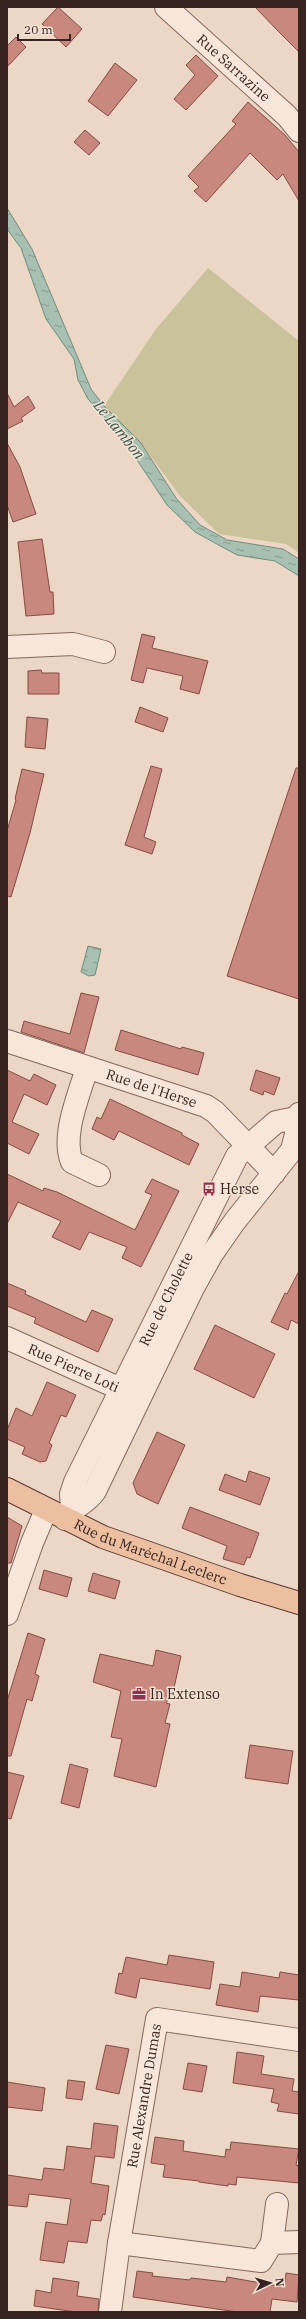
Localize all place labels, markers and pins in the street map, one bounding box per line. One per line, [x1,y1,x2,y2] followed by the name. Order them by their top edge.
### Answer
[220,1180,259,1198] place label: Herse
[201,1181,217,1197] bus stop icon: Herse
[150,1685,220,1703] place label: In Extenso
[131,1686,147,1702] office icon: In Extenso

